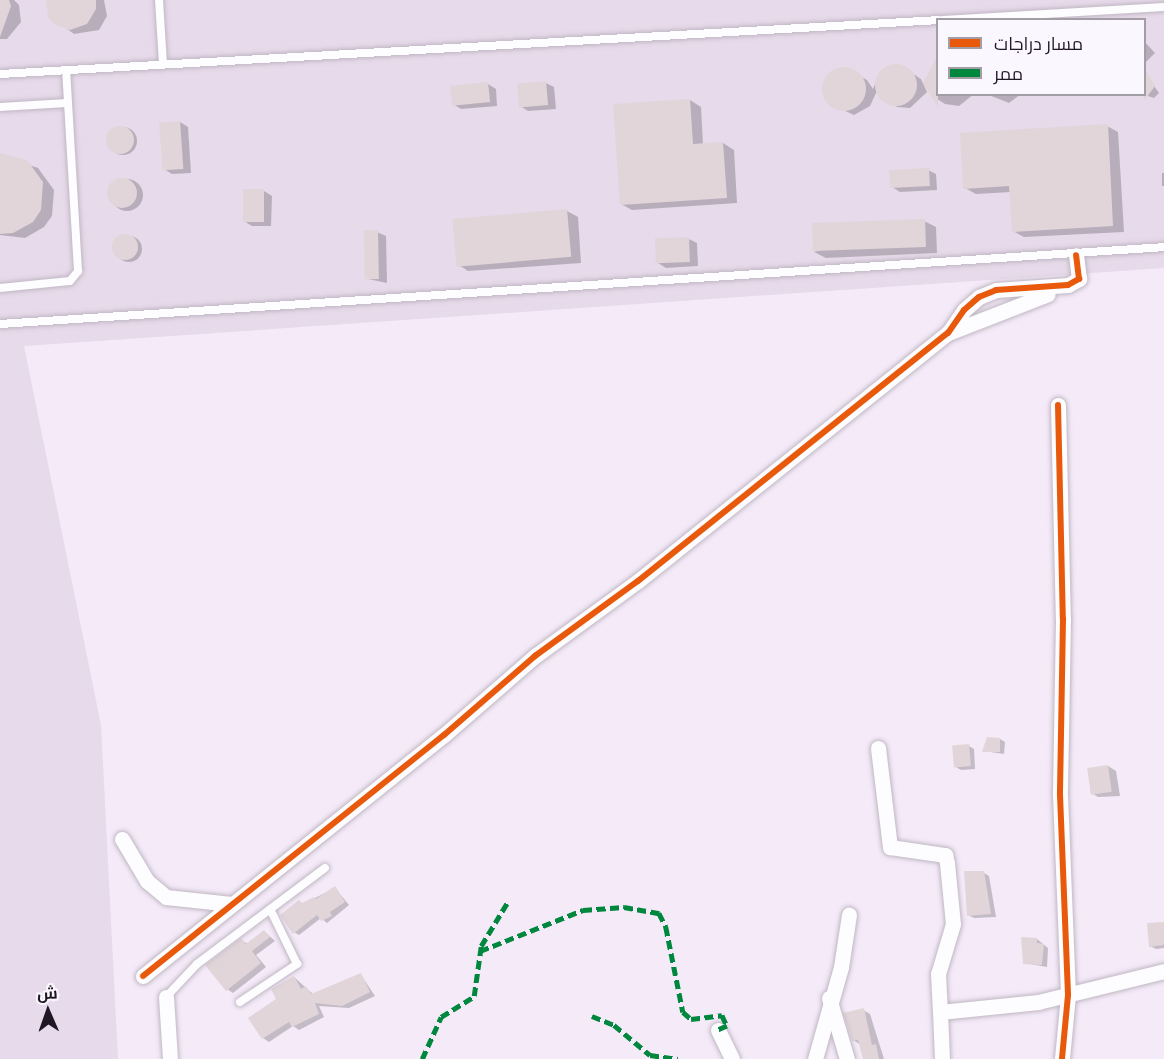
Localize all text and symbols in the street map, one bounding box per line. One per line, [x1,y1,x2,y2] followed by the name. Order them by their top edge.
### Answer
[936,18,1146,96] legend
[994,31,1083,56] text: مسار دراجات
[994,61,1023,86] text: ممر
[18,981,78,1041] north arrow
[37,982,58,1004] text: ش

